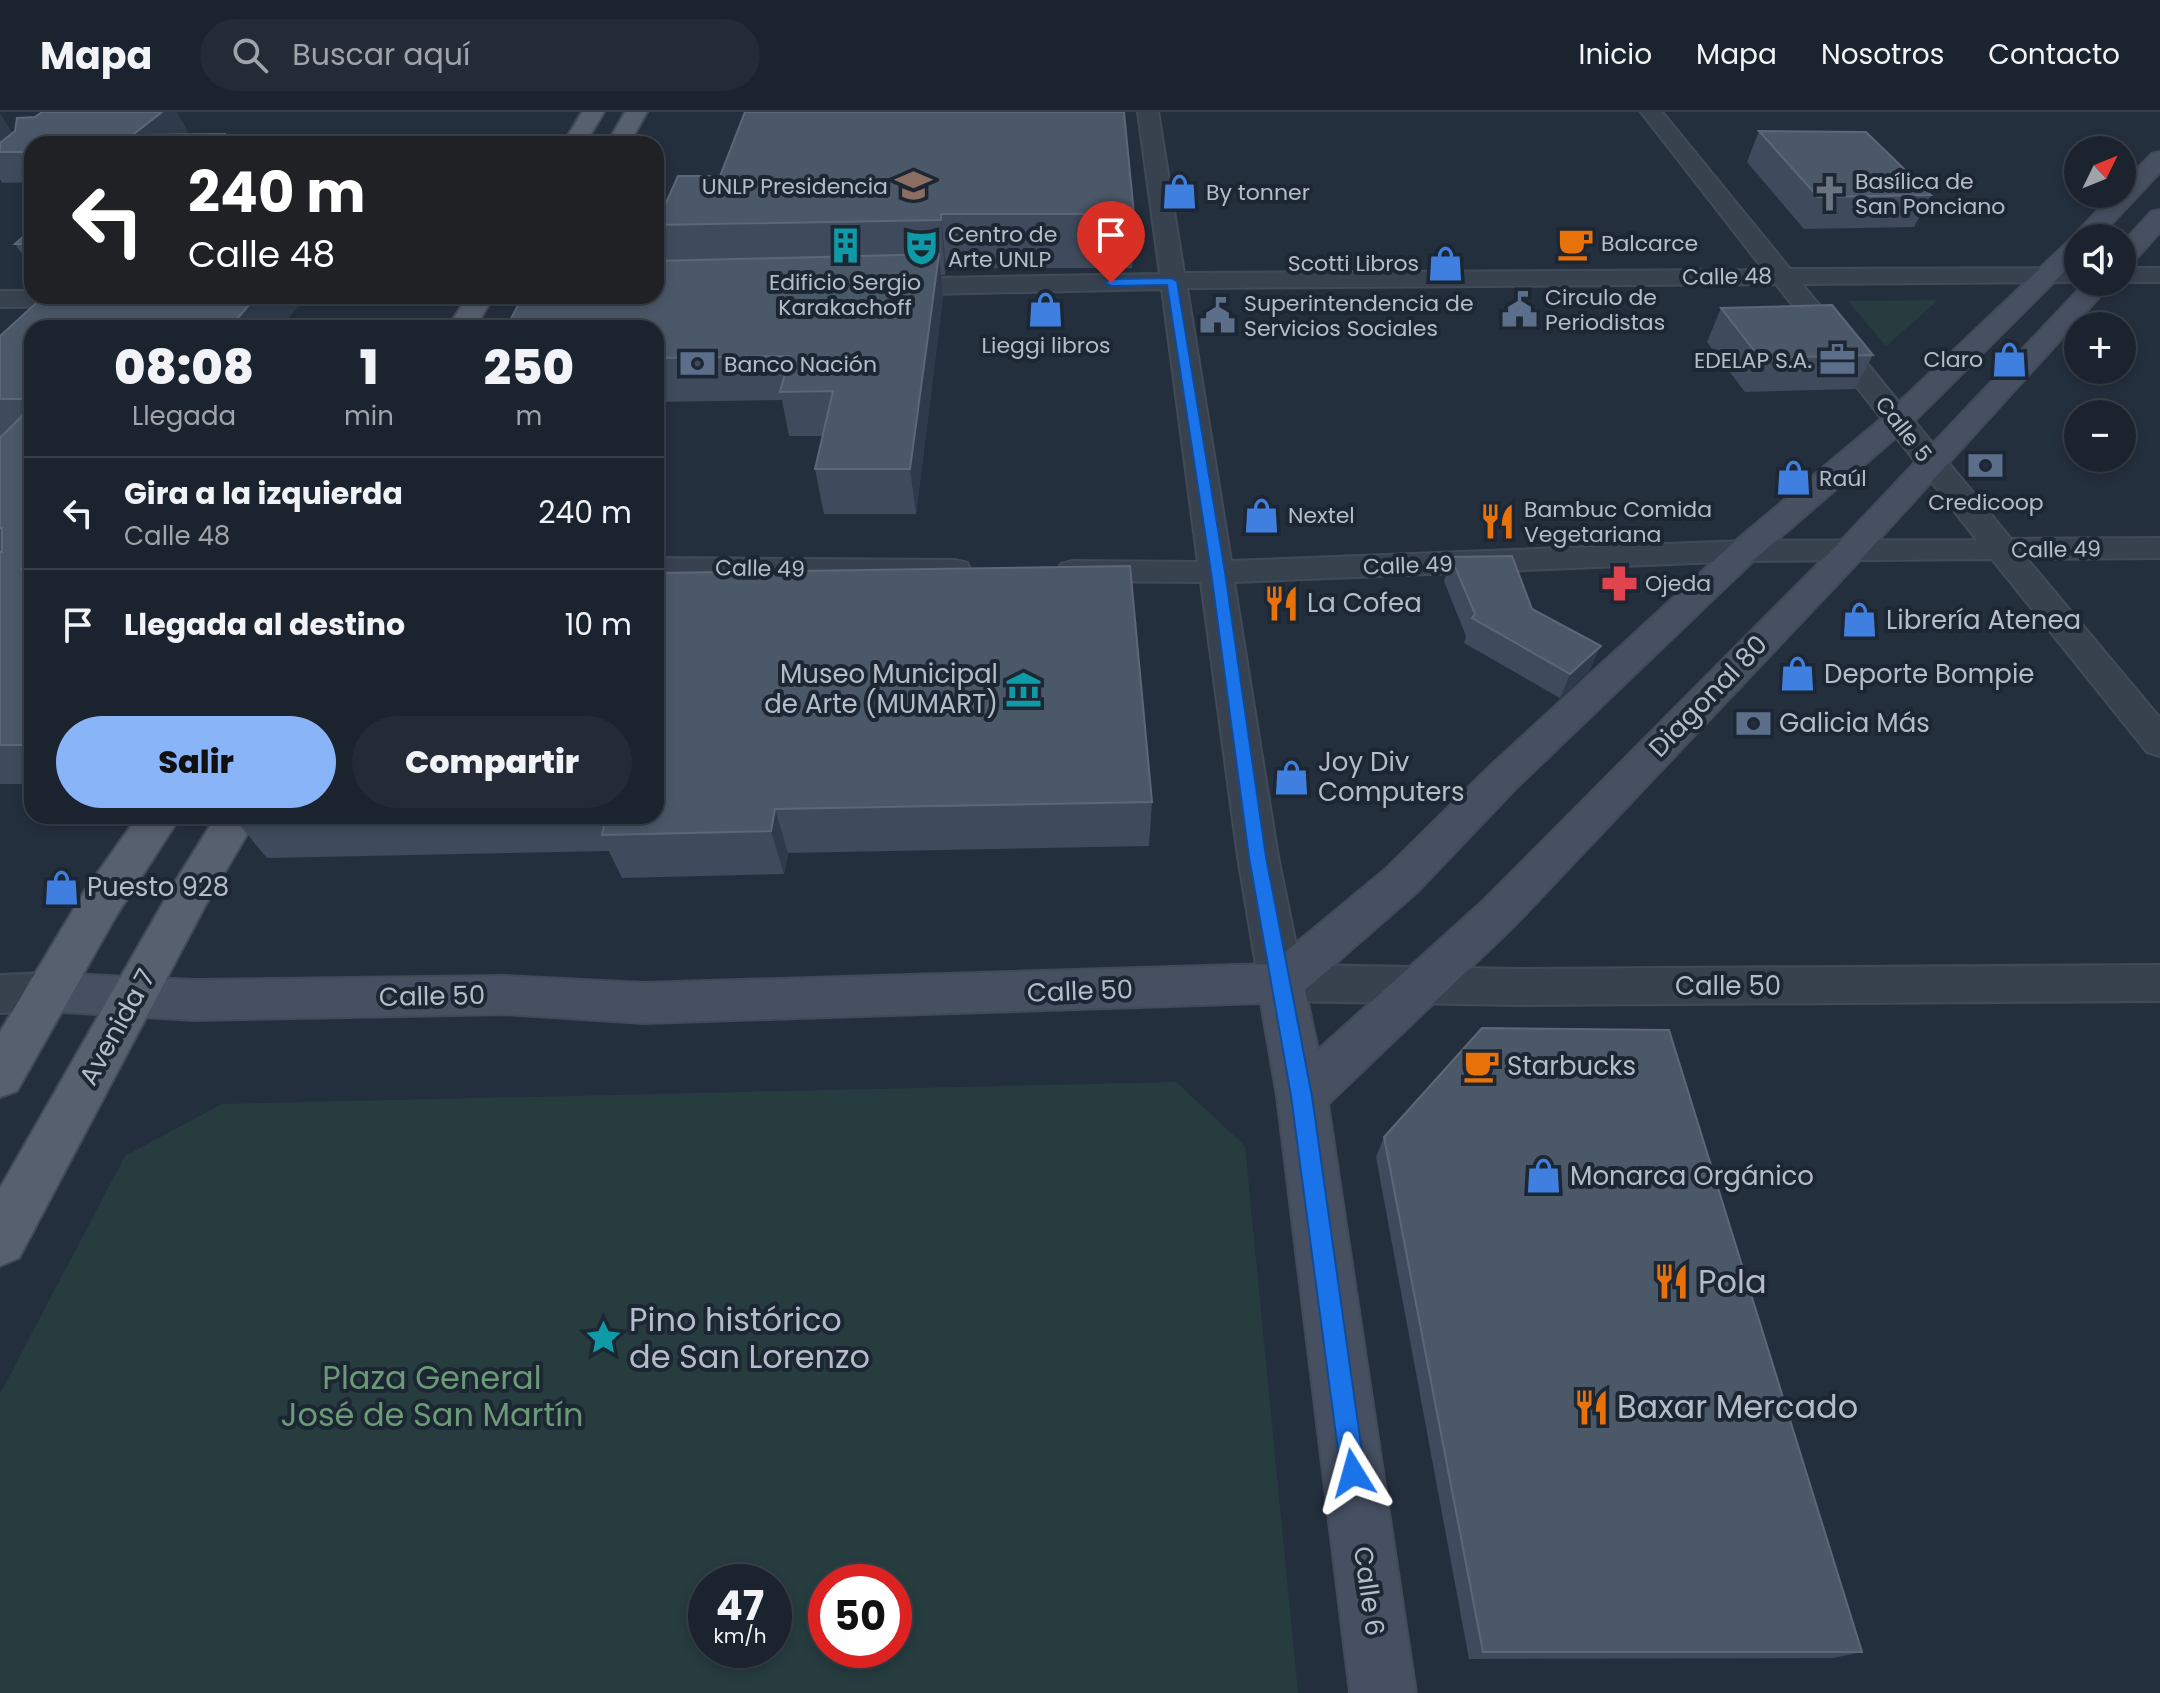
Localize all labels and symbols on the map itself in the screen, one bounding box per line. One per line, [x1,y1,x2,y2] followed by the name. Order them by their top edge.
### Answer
[2064,136,2136,208] north arrow
[1855,166,2005,222] place label: Basílica de San Ponciano
[895,167,933,205] school or university icon: UNLP Presidencia
[702,171,888,202] place label: UNLP Presidencia
[1161,173,1199,211] shop icon: By tonner
[1810,175,1848,213] church icon: Basílica de San Ponciano
[1206,177,1310,208] place label: By tonner
[1077,201,1145,283] pin
[948,219,1057,275] place label: Centro de Arte UNLP
[1556,224,1594,262] cafe icon: Balcarce
[826,227,864,265] building icon: Edificio Sergio Karakachoff
[903,228,941,266] theatre icon: Centro de Arte UNLP
[1601,228,1698,259] place label: Balcarce
[1426,244,1464,282] shop icon: Scotti Libros
[1288,248,1419,279] place label: Scotti Libros
[1682,260,1772,293] street label: Calle 48
[769,267,921,323] place label: Edificio Sergio Karakachoff
[1545,282,1665,338] place label: Circulo de Periodistas
[1244,288,1474,344] place label: Superintendencia de Servicios Sociales
[1027,290,1065,328] shop icon: Lieggi libros
[1500,291,1538,329] public building icon: Circulo de Periodistas
[1199,297,1237,335] public building icon: Superintendencia de Servicios Sociales
[981,330,1111,361] place label: Lieggi libros
[1990,340,2028,378] shop icon: Claro
[1819,341,1857,379] office icon: EDELAP S.A.
[1923,344,1983,375] place label: Claro
[679,345,717,383] bank icon: Banco Nación
[1694,345,1812,376] place label: EDELAP S.A.
[724,349,877,380] place label: Banco Nación
[1868,390,1939,469] street label: Calle 5
[1967,447,2005,485] bank icon: Credicoop
[1774,459,1812,497] shop icon: Raúl
[1819,463,1867,494] place label: Raúl
[1928,487,2044,518] place label: Credicoop
[1524,494,1712,550] place label: Bambuc Comida Vegetariana
[1243,496,1281,534] shop icon: Nextel
[1288,500,1355,531] place label: Nextel
[1479,503,1517,541] restaurant icon: Bambuc Comida Vegetariana
[2011,533,2101,566] street label: Calle 49
[1363,548,1453,583] street label: Calle 49
[715,552,805,585] street label: Calle 49
[1600,564,1638,602] pharmacy icon: Ojeda
[1645,568,1711,599] place label: Ojeda
[1262,584,1300,622] restaurant icon: La Cofea
[1307,585,1422,621] place label: La Cofea
[1841,601,1879,639] shop icon: Librería Atenea
[1886,602,2081,638] place label: Librería Atenea
[1641,627,1775,765] street label: Diagonal 80
[1779,655,1817,693] shop icon: Deporte Bompie
[764,656,998,722] place label: Museo Municipal de Arte (MUMART)
[1824,656,2034,692] place label: Deporte Bompie
[1005,670,1043,708] museum icon: Museo Municipal de Arte (MUMART)
[1734,704,1772,742] bank icon: Galicia Más
[1779,705,1930,741] place label: Galicia Más
[1318,744,1465,810] place label: Joy Div Computers
[1273,758,1311,796] shop icon: Joy Div Computers
[42,868,80,906] shop icon: Puesto 928
[87,869,229,905] place label: Puesto 928
[70,962,164,1092] street label: Avenida 7
[1675,968,1781,1004] street label: Calle 50
[1026,971,1134,1011] street label: Calle 50
[379,977,485,1015] street label: Calle 50
[1462,1047,1500,1085] cafe icon: Starbucks
[1507,1048,1636,1084] place label: Starbucks
[1525,1157,1563,1195] shop icon: Monarca Orgánico
[1570,1158,1814,1194] place label: Monarca Orgánico
[1698,1259,1767,1304] place label: Pola
[1653,1263,1691,1301] restaurant icon: Pola
[629,1297,870,1379] place label: Pino histórico de San Lorenzo
[584,1319,622,1357] place icon: Pino histórico de San Lorenzo
[280,1355,584,1437] park label: Plaza General José de San Martín
[1617,1384,1858,1429] place label: Baxar Mercado
[1572,1388,1610,1426] restaurant icon: Baxar Mercado
[1311,1431,1395,1515] position arrow
[1345,1544,1393,1638] street label: Calle 6
[808,1564,912,1668] speed limit sign: 50

